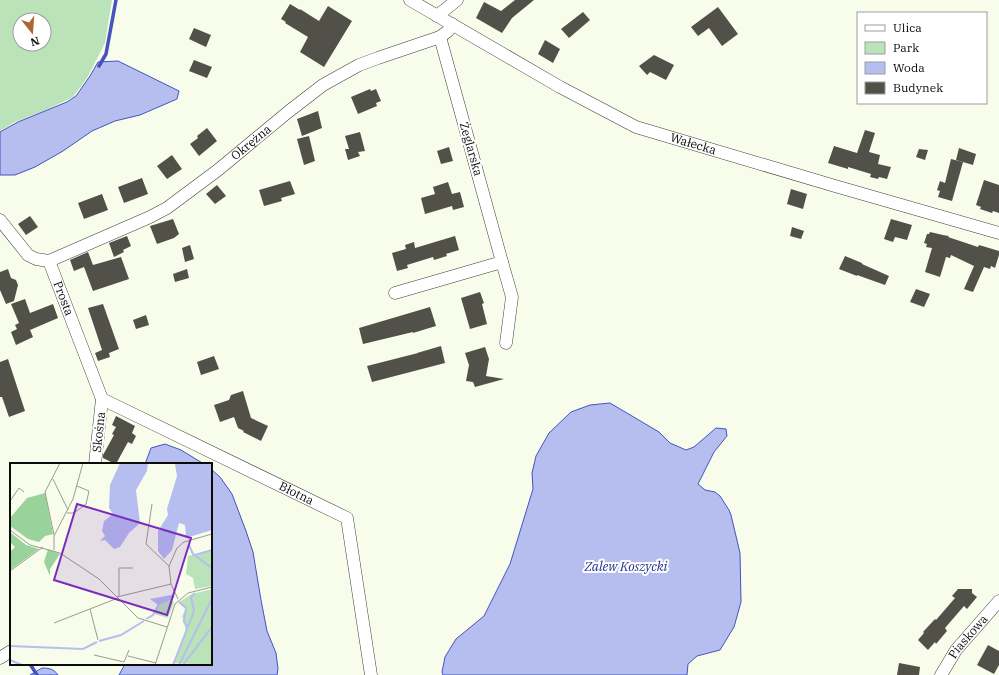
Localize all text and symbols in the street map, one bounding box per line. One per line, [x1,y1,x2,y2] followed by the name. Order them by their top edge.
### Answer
[12,12,52,52] north arrow
[857,12,987,104] legend
[893,20,922,35] text: Ulica
[28,34,41,50] text: N
[893,40,919,55] text: Park
[893,60,925,75] text: Woda
[893,80,943,95] text: Budynek
[457,120,486,178] street label: Żeglarska
[228,121,274,163] street label: Okrężna
[669,130,719,158] street label: Wałecka
[50,279,77,318] street label: Prosta
[89,410,108,453] street label: Skośna
[10,463,212,665] inset map
[277,478,317,508] street label: Błotna
[583,558,668,575] water label: Zalew Koszycki
[945,611,991,661] street label: Piaskowa

